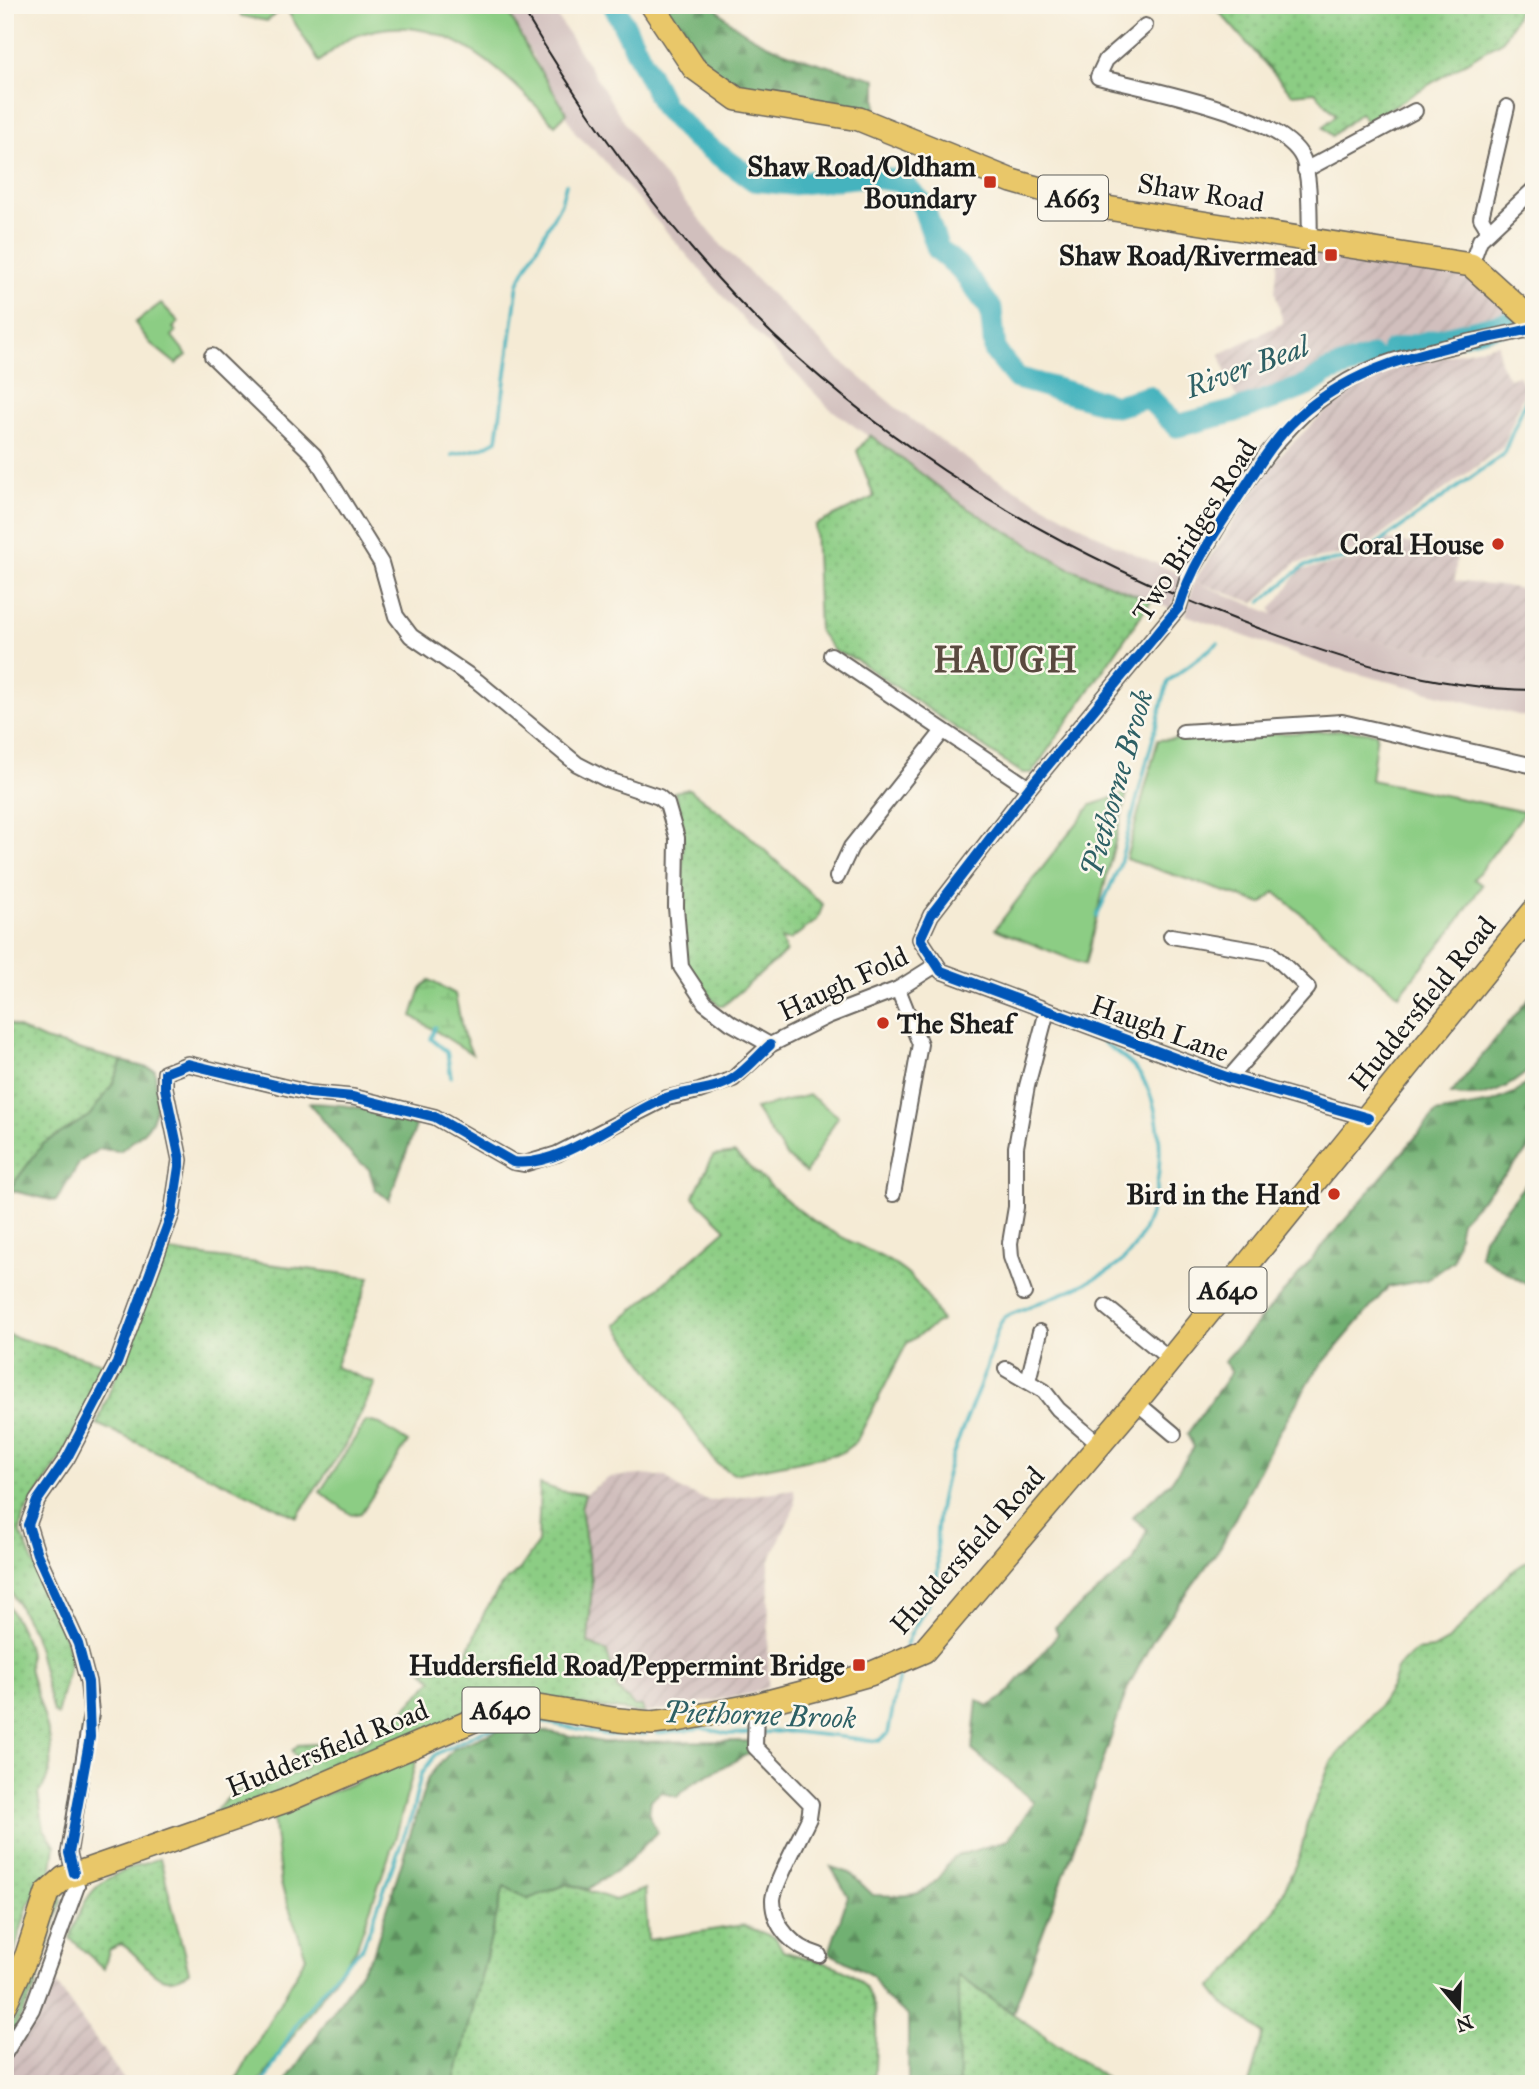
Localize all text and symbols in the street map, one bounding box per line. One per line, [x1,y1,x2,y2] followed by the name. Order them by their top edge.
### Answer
[747,149,977,216] place label: Shaw Road/Oldham Boundary
[1135,165,1267,220] street label: Shaw Road
[982,174,998,190] marker: Shaw Road/Oldham Boundary
[1038,176,1108,220] road number: A663
[1059,238,1318,273] place label: Shaw Road/Rivermead
[1323,247,1339,263] marker: Shaw Road/Rivermead
[1180,327,1316,406] water label: River Beal
[1124,433,1265,628] street label: Two Bridges Road
[1340,527,1484,562] place label: Coral House
[1490,536,1506,552] marker: Coral House
[933,639,1079,682] district label: HAUGH
[1073,685,1161,881] water label: Piethorne Brook
[1341,909,1503,1098] street label: Huddersfield Road
[773,938,914,1029] street label: Haugh Fold
[1086,987,1234,1070] street label: Haugh Lane
[897,1006,1018,1041] place label: The Sheaf
[875,1015,891,1031] marker: The Sheaf
[1126,1177,1321,1212] place label: Bird in the Hand
[1326,1186,1342,1202] marker: Bird in the Hand
[1190,1268,1266,1312] road number: A640
[883,1459,1052,1642] street label: Huddersfield Road
[408,1648,845,1683] place label: Huddersfield Road/Peppermint Bridge
[851,1657,867,1673] marker: Huddersfield Road/Peppermint Bridge
[462,1688,540,1732] road number: A640
[221,1692,433,1805] street label: Huddersfield Road
[663,1694,857,1736] water label: Piethorne Brook
[1424,1974,1494,2044] north arrow
[1453,2010,1476,2037] text: N

